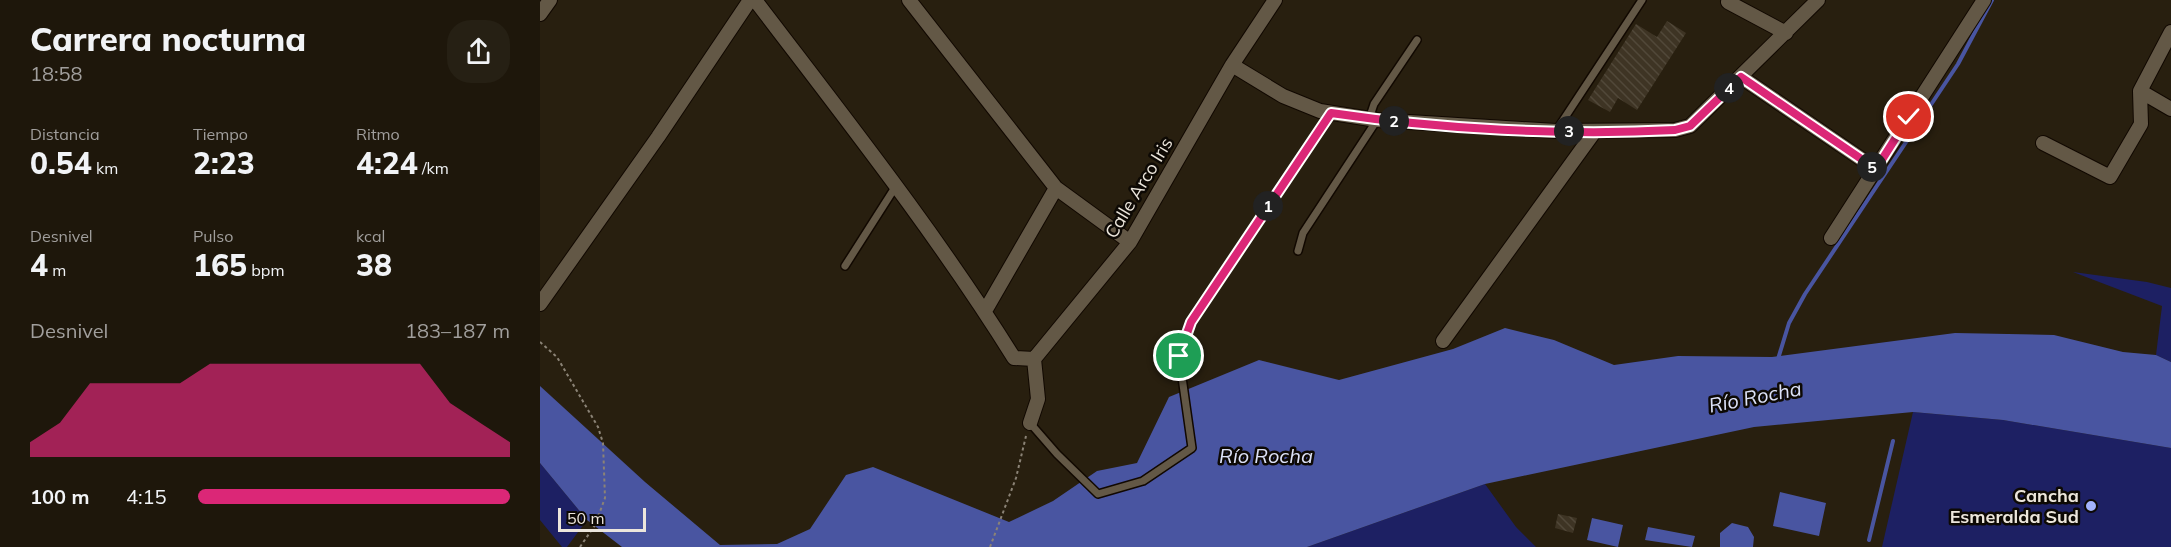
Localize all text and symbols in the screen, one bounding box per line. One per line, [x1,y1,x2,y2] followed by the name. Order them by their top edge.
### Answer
[30,18,306,59] text: Carrera nocturna
[447,20,510,83] button: share
[30,61,83,86] text: 18:58
[1714,73,1744,103] pin: 4
[1724,78,1734,98] text: 4
[1883,91,1934,142] pin
[1892,100,1925,133] icon: check
[1379,106,1409,136] pin: 2
[1389,111,1399,131] text: 2
[1554,116,1584,146] pin: 3
[1564,121,1574,141] text: 3
[30,124,100,144] text: Distancia
[193,124,248,144] text: Tiempo
[356,124,400,144] text: Ritmo
[1099,133,1178,242] street label: Calle Arco Iris
[30,144,92,182] text: 0.54
[193,144,255,182] text: 2:23
[356,144,418,182] text: 4:24
[1857,152,1887,182] pin: 5
[1867,157,1877,177] text: 5
[92,158,118,178] text: km
[418,158,449,178] text: /km
[1253,191,1283,221] pin: 1
[1263,196,1273,216] text: 1
[30,226,93,246] text: Desnivel
[193,226,233,246] text: Pulso
[356,226,385,246] text: kcal
[30,246,48,284] text: 4
[193,246,247,284] text: 165
[356,246,392,284] text: 38
[48,260,66,280] text: m
[247,260,284,280] text: bpm
[30,318,108,343] text: Desnivel
[405,318,510,343] text: 183–187 m
[1153,330,1204,381] pin
[1162,339,1195,372] icon: arrive
[1706,375,1803,418] water label: Río Rocha
[1219,443,1313,468] water label: Río Rocha
[30,484,89,509] text: 100 m
[126,484,167,509] text: 4:15
[1950,484,2079,528] place label: Cancha Esmeralda Sud
[2084,499,2098,513] marker: Cancha Esmeralda Sud
[558,505,646,532] scale bar
[567,508,604,528] text: 50 m

